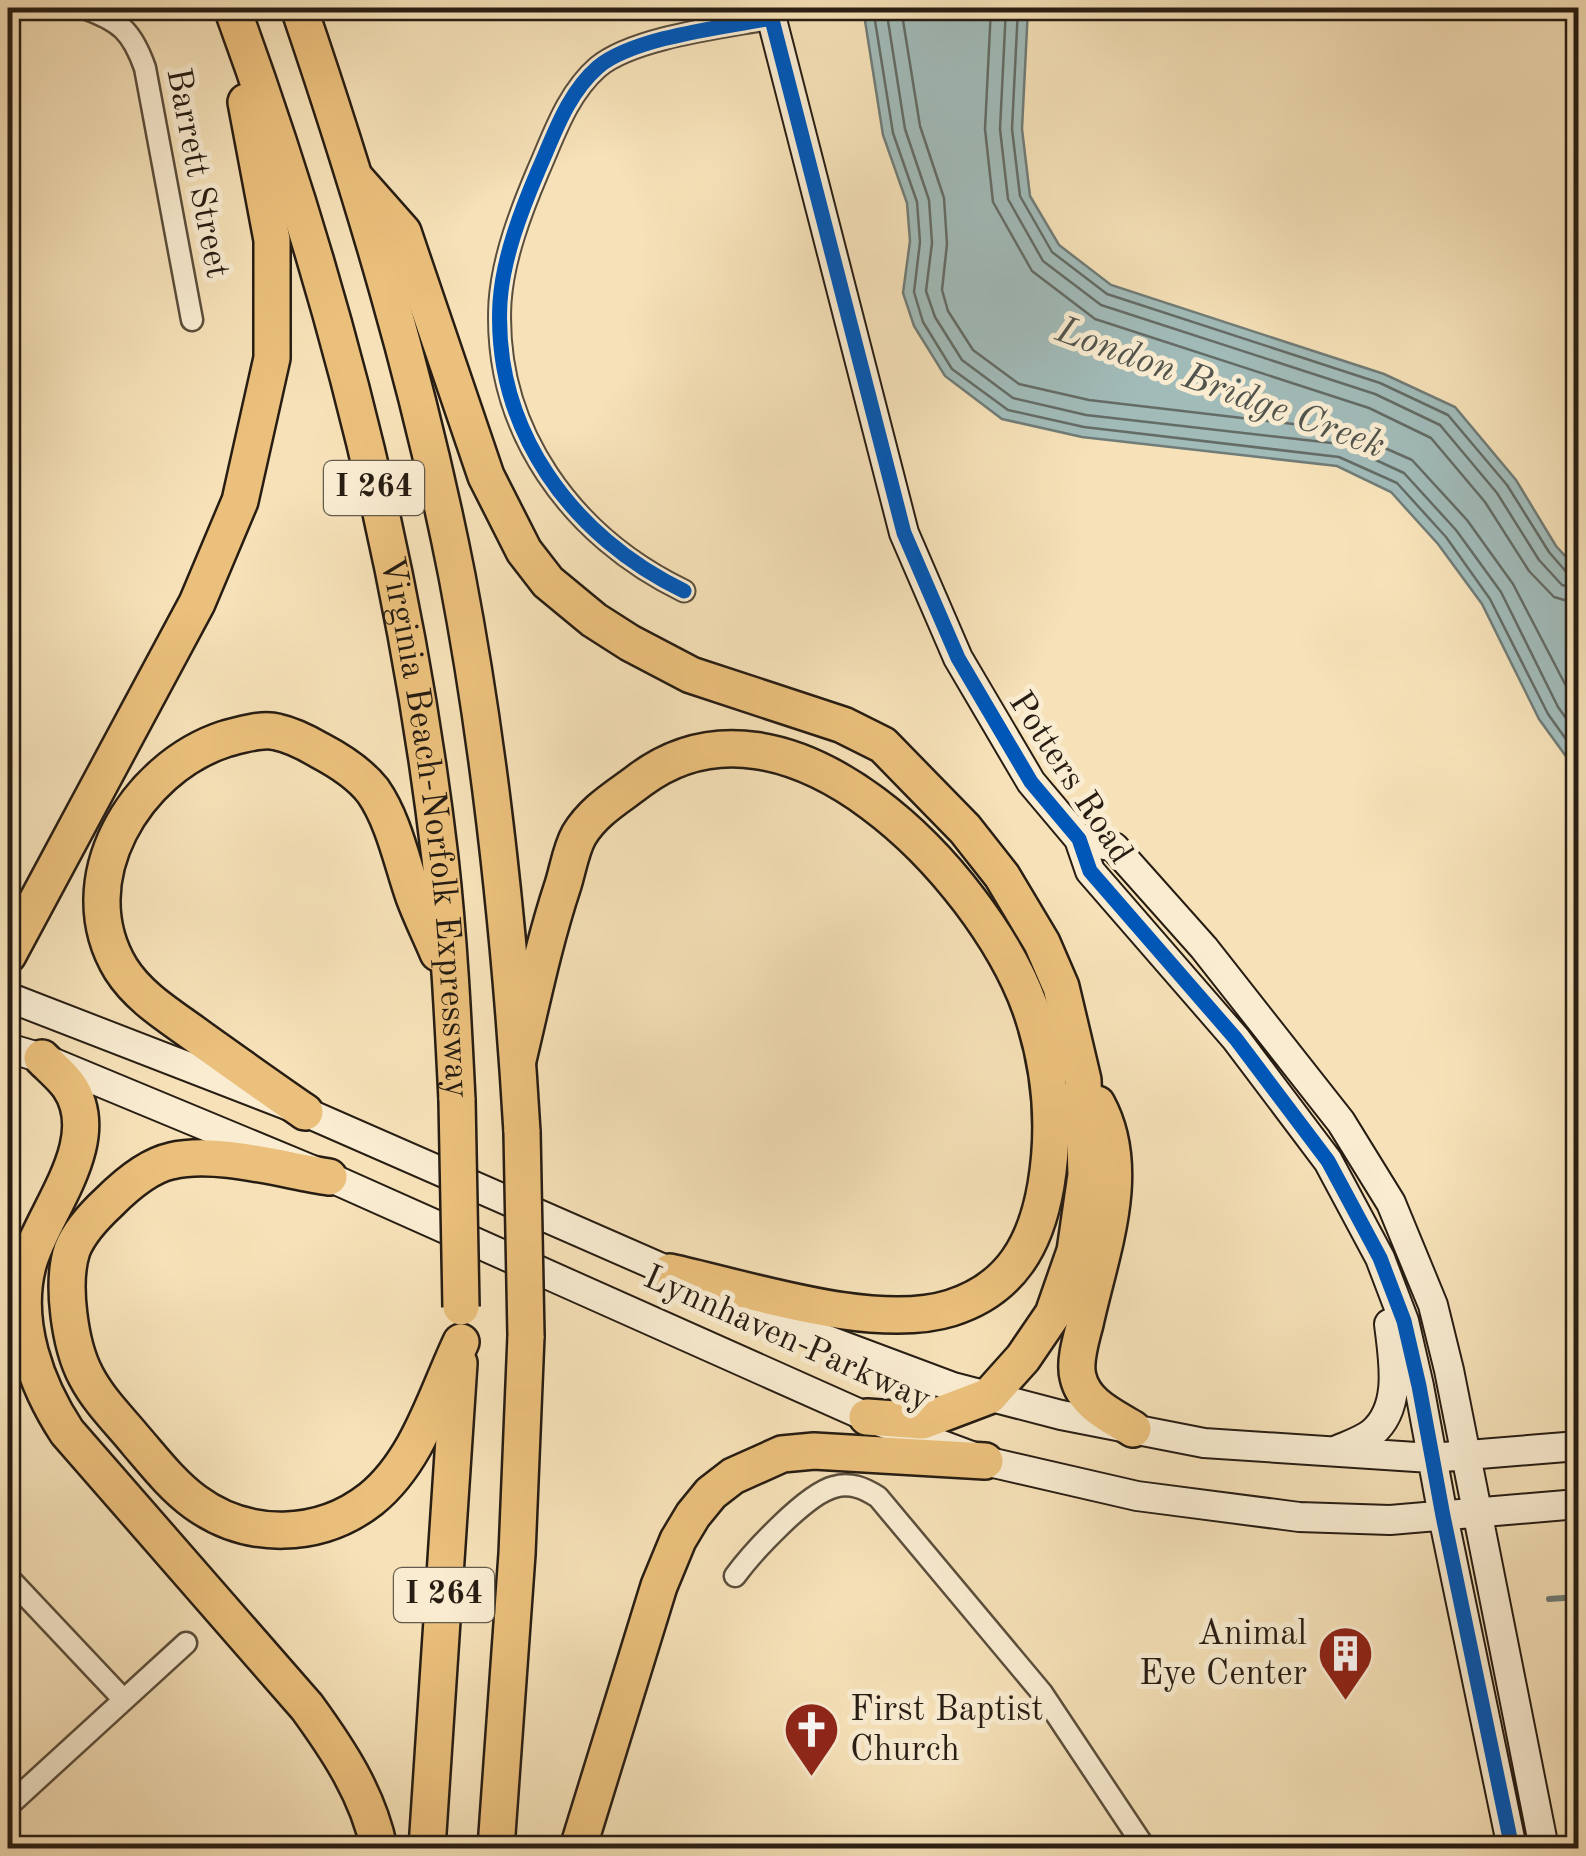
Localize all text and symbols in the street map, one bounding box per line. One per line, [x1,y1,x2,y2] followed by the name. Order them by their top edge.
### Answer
[159,65,235,281] street label: Barrett Street
[1050,312,1389,466] water label: London Bridge Creek
[324,461,424,515] road number: I 264
[373,554,474,1099] street label: Virginia Beach-Norfolk Expressway
[1002,686,1138,870] street label: Potters Road
[638,1260,936,1418] street label: Lynnhaven Parkway
[394,1568,494,1622] road number: I 264
[1139,1617,1307,1692] place label: Animal Eye Center
[1316,1624,1376,1703] building icon: Animal Eye Center
[850,1693,1043,1768] place label: First Baptist Church
[781,1700,841,1779] church icon: First Baptist Church

